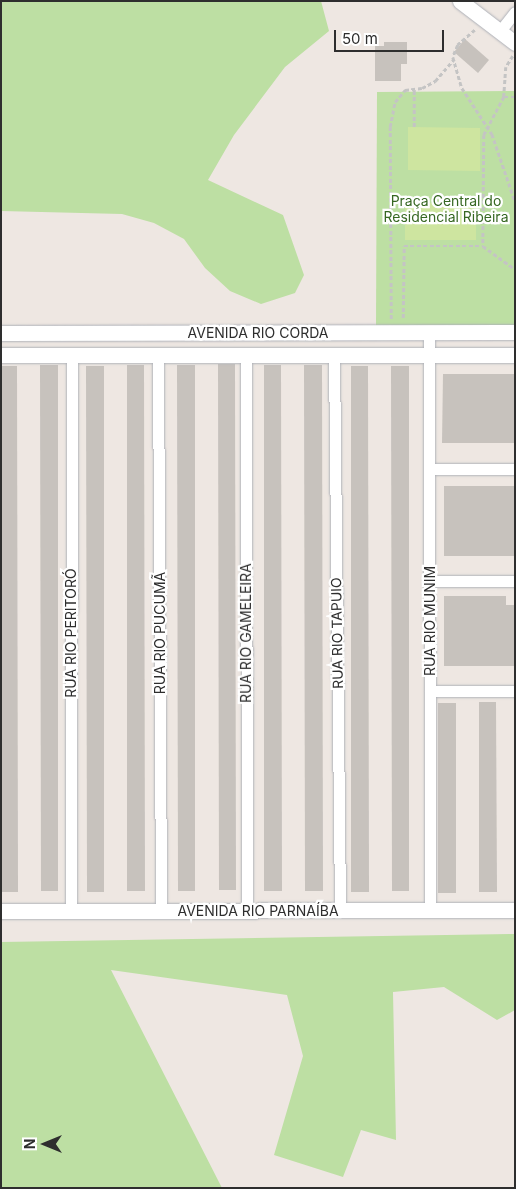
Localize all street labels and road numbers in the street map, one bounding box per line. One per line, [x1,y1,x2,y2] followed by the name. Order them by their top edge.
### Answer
[188,325,328,341] street label: AVENIDA RIO CORDA
[238,563,254,703] street label: RUA RIO GAMELEIRA
[422,566,438,676] street label: RUA RIO MUNIM
[63,568,79,698] street label: RUA RIO PERITORÓ
[152,572,168,694] street label: RUA RIO PUCUMÃ
[328,577,346,689] street label: RUA RIO TAPUIO
[177,903,339,919] street label: AVENIDA RIO PARNAÍBA

